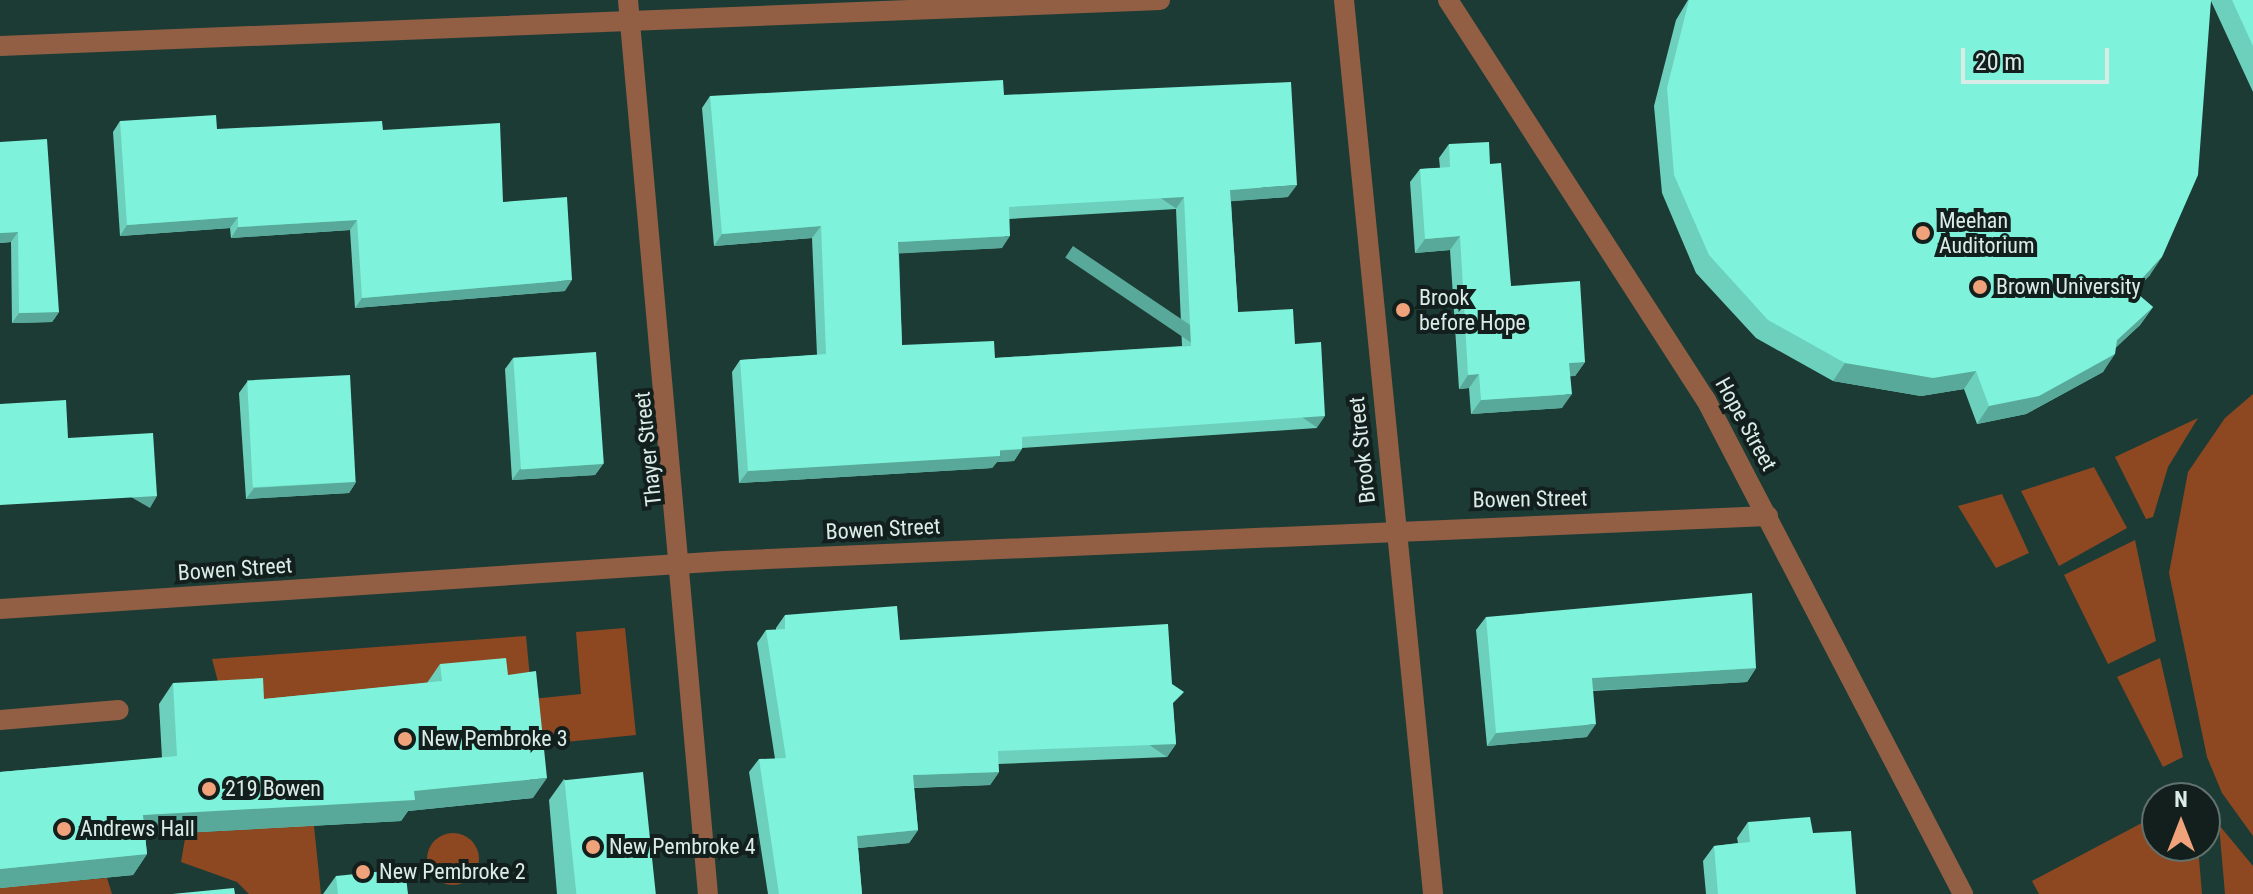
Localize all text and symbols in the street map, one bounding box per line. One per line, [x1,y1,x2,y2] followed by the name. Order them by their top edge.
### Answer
[1965,32,2113,82] scale bar
[1975,48,2022,76] text: 20 m
[1939,207,2034,258] place label: Meehan Auditorium
[1914,224,1932,242] marker: Meehan Auditorium
[1996,274,2141,300] place label: Brown University
[1971,278,1989,296] marker: Brown University
[1419,284,1526,336] place label: Brook before Hope
[1394,301,1412,319] marker: Brook before Hope
[1710,373,1782,475] street label: Hope Street
[629,390,667,508] street label: Thayer Street
[1343,395,1381,505] street label: Brook Street
[1472,485,1588,513] street label: Bowen Street
[825,513,941,545] street label: Bowen Street
[177,552,293,586] street label: Bowen Street
[421,726,568,752] place label: New Pembroke 3
[396,730,414,748] marker: New Pembroke 3
[225,776,321,802] place label: 219 Bowen
[200,780,218,798] marker: 219 Bowen
[2141,782,2221,862] north arrow
[2174,787,2188,812] text: N
[80,816,195,842] place label: Andrews Hall
[55,820,73,838] marker: Andrews Hall
[609,834,756,860] place label: New Pembroke 4
[584,838,602,856] marker: New Pembroke 4
[379,859,526,885] place label: New Pembroke 2
[354,863,372,881] marker: New Pembroke 2

